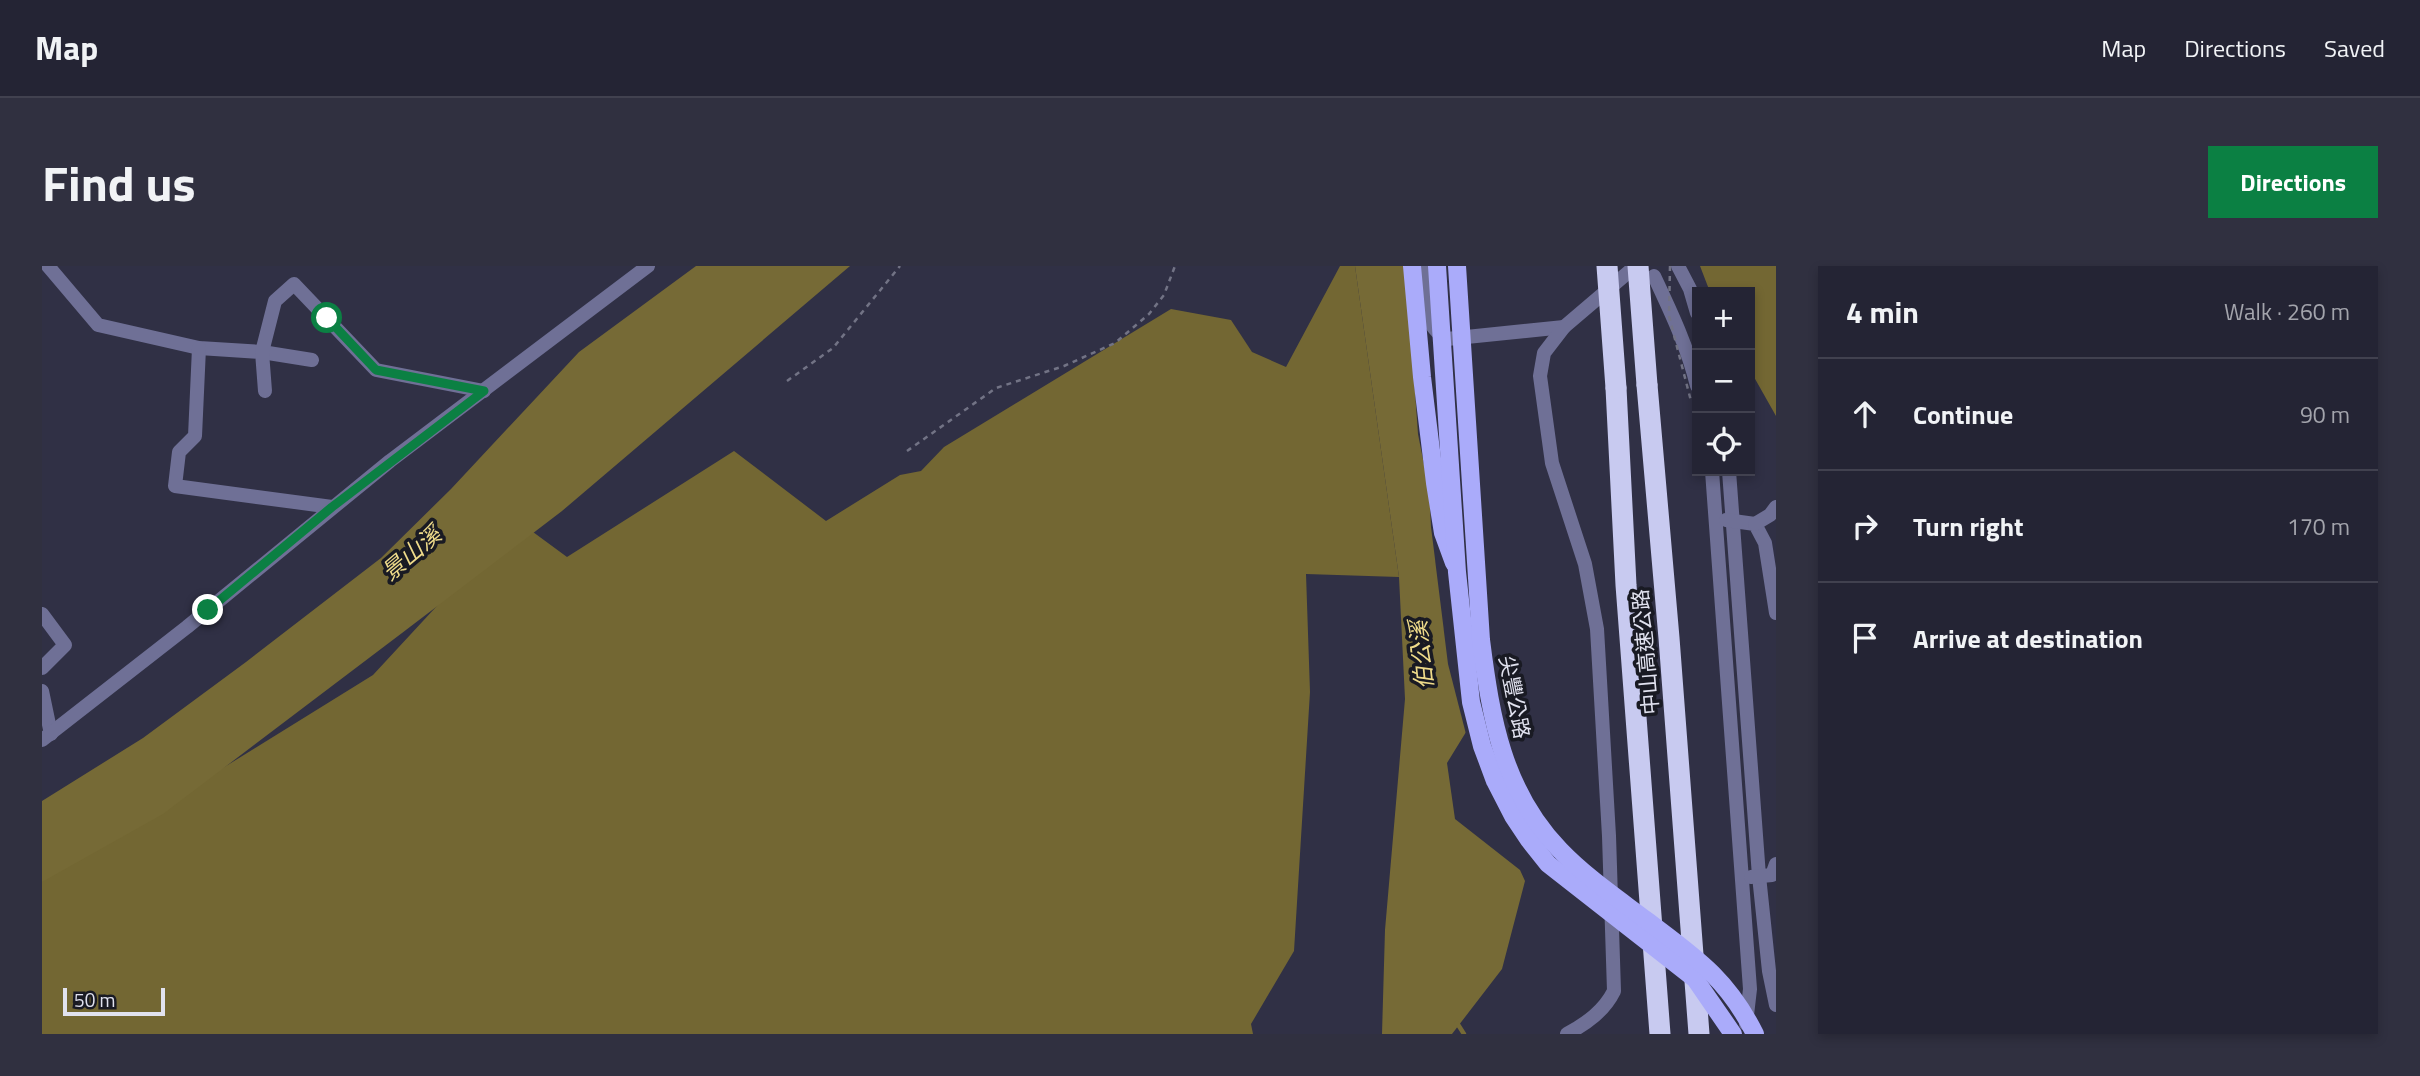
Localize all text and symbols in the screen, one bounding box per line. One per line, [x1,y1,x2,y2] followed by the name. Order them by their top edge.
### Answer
[35,23,98,73] text: Map
[2101,30,2146,66] text: Map
[2184,30,2286,66] text: Directions
[2324,30,2385,66] text: Saved
[42,145,196,220] text: Find us
[2208,146,2378,218] button: Directions
[1692,287,1755,476] map controls
[1692,287,1755,350] button: +
[1846,289,1919,335] text: 4 min
[2224,294,2350,329] text: Walk · 260 m
[311,302,342,333] route start
[1692,350,1755,413] button: −
[1846,395,1884,433] icon: ahead
[1913,395,2013,434] text: Continue
[2300,397,2350,432] text: 90 m
[1692,413,1755,476] button: locate
[1846,507,1884,545] icon: right
[1913,507,2024,546] text: Turn right
[2287,509,2350,544] text: 170 m
[373,515,451,589] water label: 景山溪
[1624,588,1666,716] street label: 中山高速公路
[192,594,223,625] route end
[1400,616,1442,691] water label: 伯公溪
[1846,619,1884,657] icon: arrive
[1913,619,2143,658] text: Arrive at destination
[1491,653,1539,741] street label: 尖豐公路
[63,985,164,1017] scale bar
[74,985,115,1014] text: 50 m

